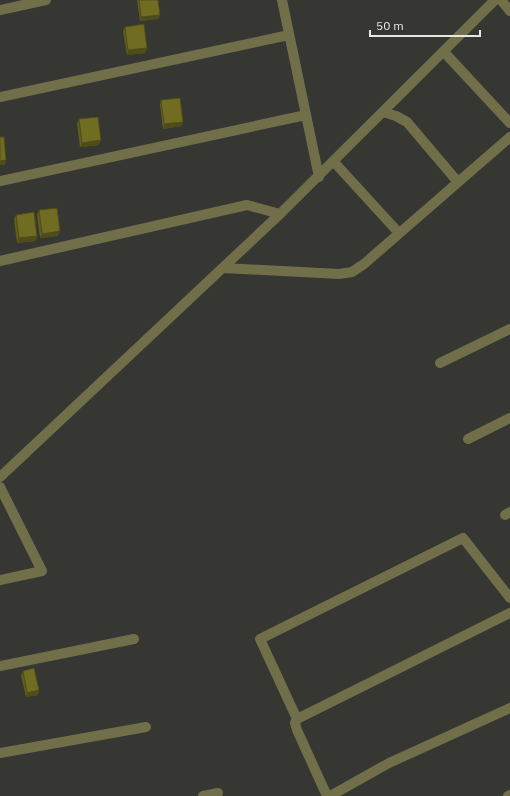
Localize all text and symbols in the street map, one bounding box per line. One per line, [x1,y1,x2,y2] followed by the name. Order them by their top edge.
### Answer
[370,12,480,38] scale bar
[376,18,404,33] text: 50 m

